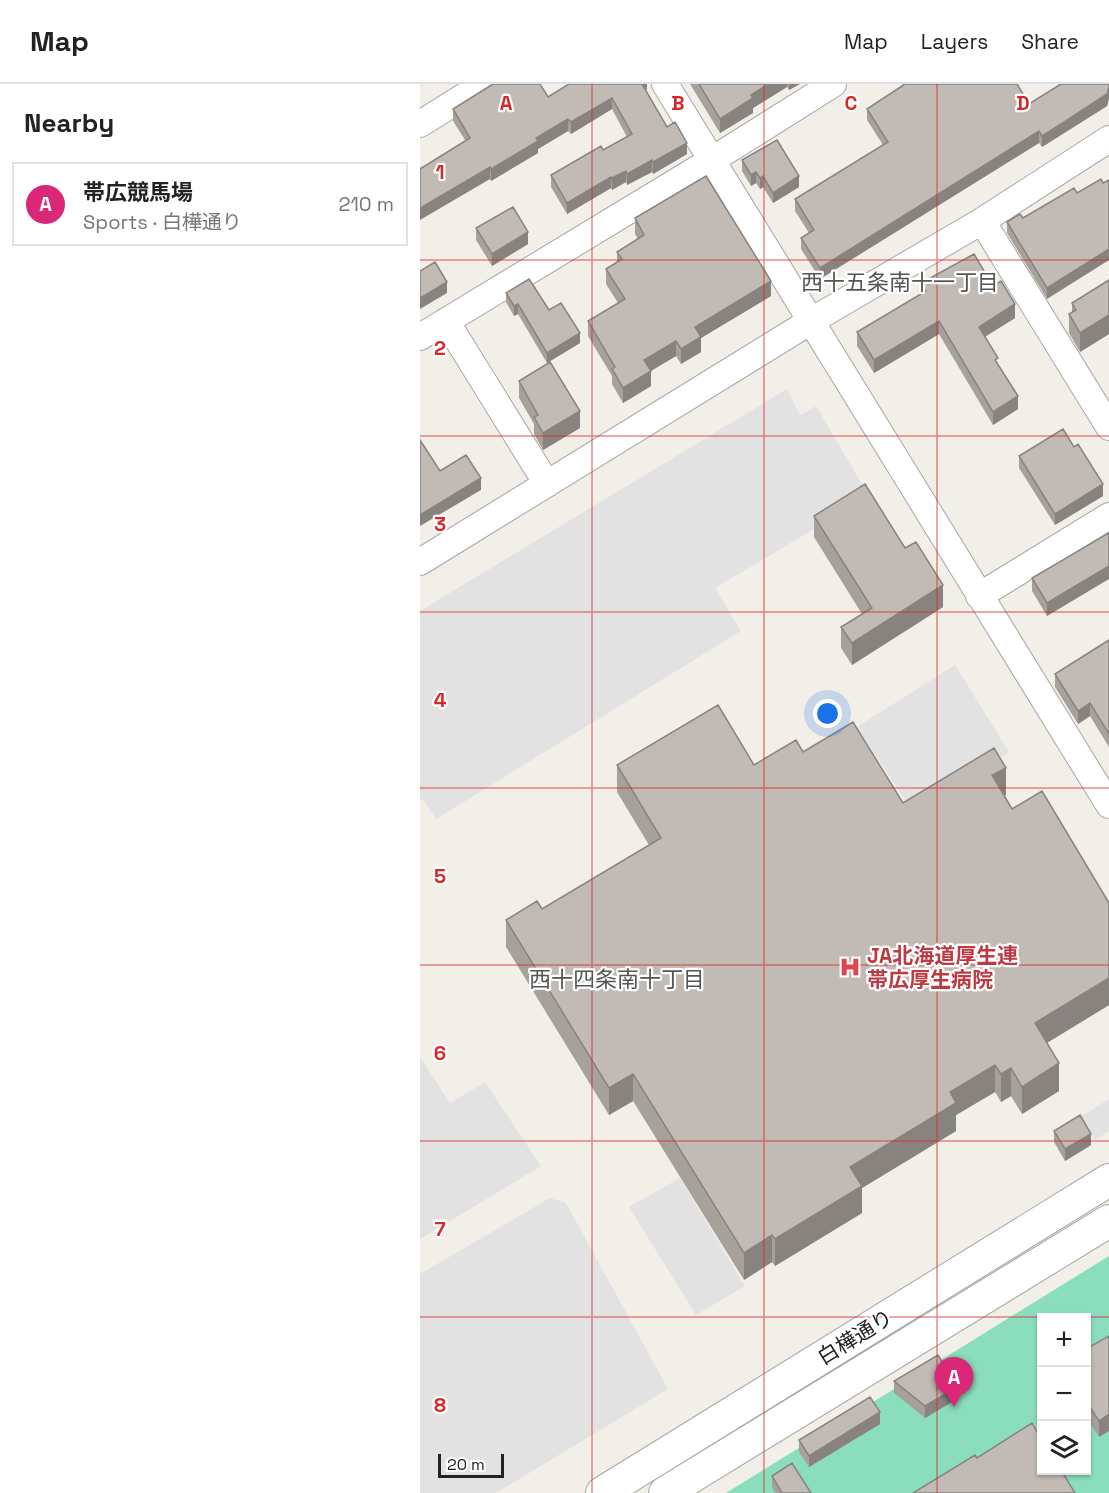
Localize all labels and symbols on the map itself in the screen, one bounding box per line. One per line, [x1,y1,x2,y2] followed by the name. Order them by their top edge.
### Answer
[500,90,513,116] text: A
[671,90,685,116] text: B
[845,90,858,116] text: C
[1016,90,1030,116] text: D
[435,159,445,185] text: 1
[801,268,999,296] district label: 西十五条南十一丁目
[434,335,446,361] text: 2
[434,511,446,537] text: 3
[434,687,447,713] text: 4
[813,699,842,728] your location
[434,863,446,889] text: 5
[867,942,1018,993] place label: JA北海道厚生連 帯広厚生病院
[838,955,862,979] hospital icon: JA北海道厚生連 帯広厚生病院
[529,965,705,993] district label: 西十四条南十丁目
[434,1040,446,1066] text: 6
[434,1216,446,1242] text: 7
[812,1303,898,1371] street label: 白樺通り
[934,1358,974,1407] pin: A
[434,1392,446,1418] text: 8
[438,1451,504,1478] scale bar

